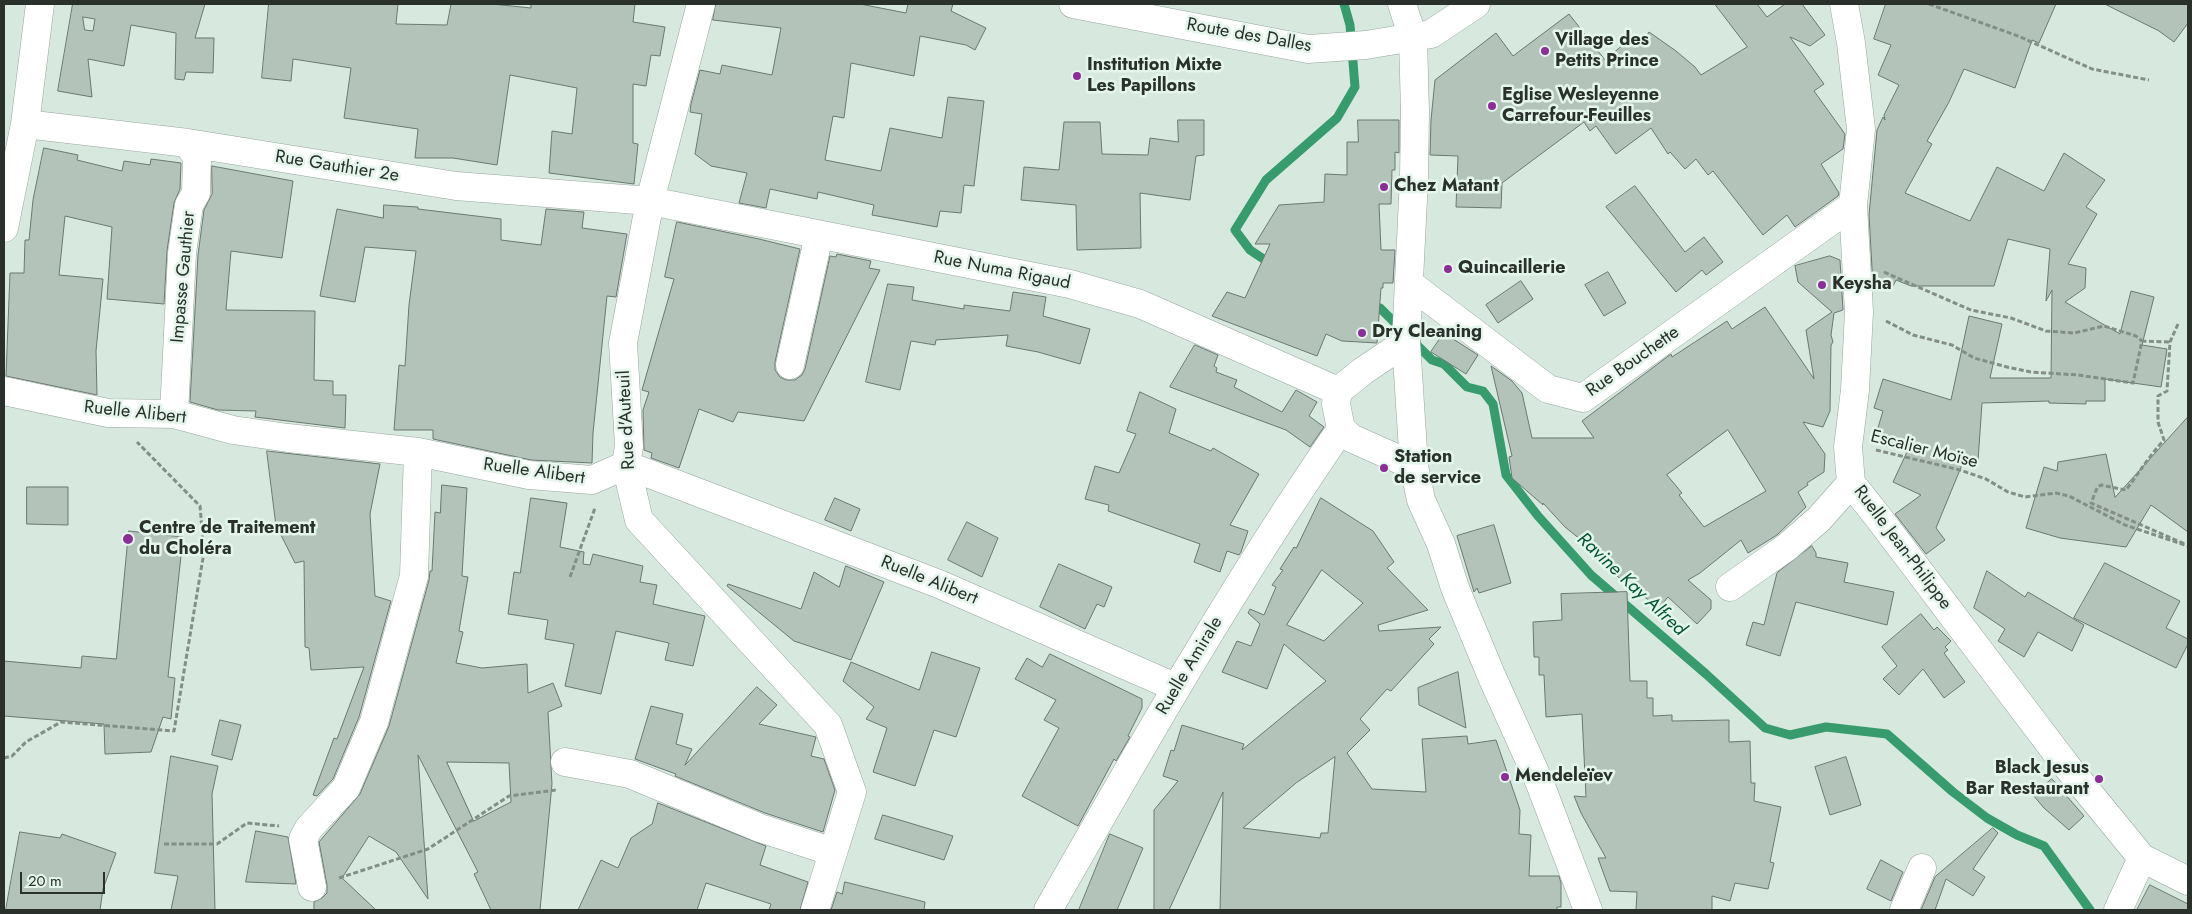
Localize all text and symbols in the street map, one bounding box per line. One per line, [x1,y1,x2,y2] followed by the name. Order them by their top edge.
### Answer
[1185,14,1313,58] street label: Route des Dalles
[1555,30,1659,72] place label: Village des Petits Prince
[1539,45,1551,57] marker: Village des Petits Prince
[1087,55,1222,98] place label: Institution Mixte Les Papillons
[1071,70,1083,82] marker: Institution Mixte Les Papillons
[1502,85,1659,128] place label: Eglise Wesleyenne Carrefour-Feuilles
[1486,100,1498,112] marker: Eglise Wesleyenne Carrefour-Feuilles
[274,147,400,187] street label: Rue Gauthier 2e
[1394,176,1499,198] place label: Chez Matant
[1378,181,1390,193] marker: Chez Matant
[167,210,201,344] street label: Impasse Gauthier
[932,247,1072,295] street label: Rue Numa Rigaud
[1458,258,1565,280] place label: Quincaillerie
[1442,263,1454,275] marker: Quincaillerie
[1832,274,1892,296] place label: Keysha
[1816,279,1828,291] marker: Keysha
[1372,322,1482,344] place label: Dry Cleaning
[1582,322,1684,402] street label: Rue Bouchette
[1356,327,1368,339] marker: Dry Cleaning
[614,370,640,470] street label: Rue d'Auteuil
[83,397,187,429] street label: Ruelle Alibert
[1868,426,1980,474] street label: Escalier Moïse
[1394,447,1481,489] place label: Station de service
[482,454,586,490] street label: Ruelle Alibert
[1378,462,1390,474] marker: Station de service
[1848,482,1956,614] street label: Ruelle Jean-Philippe
[139,518,316,560] place label: Centre de Traitement du Choléra
[1572,529,1690,641] water label: Ravine Kay Alfred
[121,532,135,546] marker: Centre de Traitement du Choléra
[877,552,981,610] street label: Ruelle Alibert
[1152,613,1228,719] street label: Ruelle Amirale
[1965,758,2089,801] place label: Black Jesus Bar Restaurant
[1515,766,1613,788] place label: Mendeleïev
[1499,771,1511,783] marker: Mendeleïev
[2093,773,2105,785] marker: Black Jesus Bar Restaurant
[22,862,108,894] scale bar
[28,870,62,892] text: 20 m

